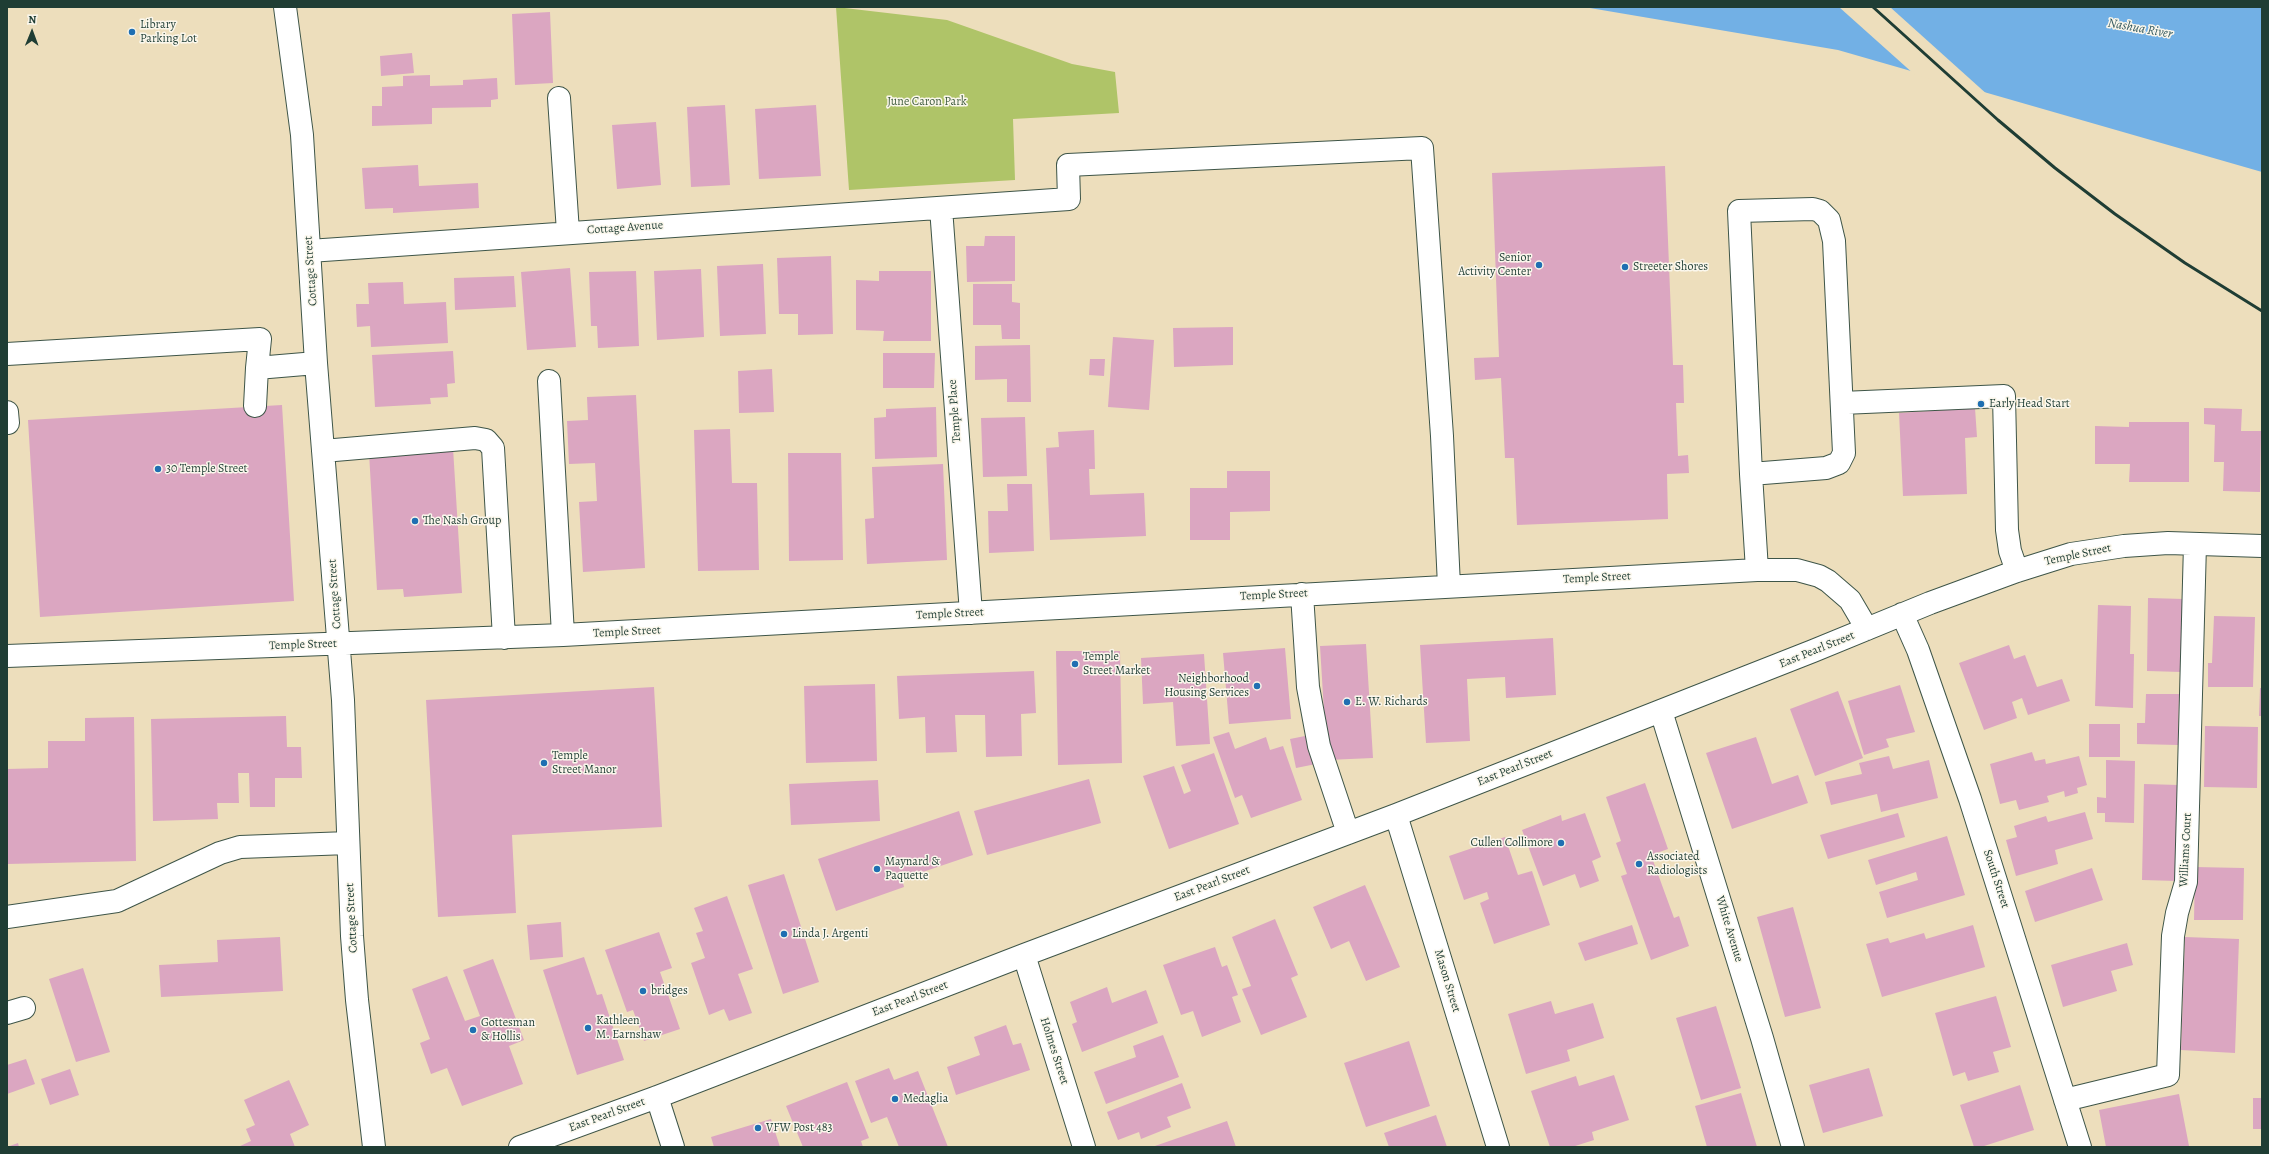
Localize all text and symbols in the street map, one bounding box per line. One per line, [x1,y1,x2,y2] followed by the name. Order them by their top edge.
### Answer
[12,12,52,52] north arrow
[28,12,36,27] text: N
[2106,16,2174,42] water label: Nashua River
[140,18,197,46] place label: Library Parking Lot
[127,27,137,37] marker: Library Parking Lot
[887,95,967,109] park label: June Caron Park
[586,218,664,238] street label: Cottage Avenue
[301,236,321,306] street label: Cottage Street
[1458,251,1531,279] place label: Senior Activity Center
[1534,260,1544,270] marker: Senior Activity Center
[1633,260,1708,274] place label: Streeter Shores
[1620,262,1630,272] marker: Streeter Shores
[946,379,964,443] street label: Temple Place
[1989,397,2070,411] place label: Early Head Start
[1976,399,1986,409] marker: Early Head Start
[166,462,247,476] place label: 30 Temple Street
[153,464,163,474] marker: 30 Temple Street
[423,514,501,528] place label: The Nash Group
[410,516,420,526] marker: The Nash Group
[2043,541,2113,569] street label: Temple Street
[325,559,345,629] street label: Cottage Street
[1563,569,1631,587] street label: Temple Street
[1240,586,1308,604] street label: Temple Street
[916,605,984,623] street label: Temple Street
[593,623,661,641] street label: Temple Street
[1777,628,1857,672] street label: East Pearl Street
[269,637,337,653] street label: Temple Street
[1083,650,1150,678] place label: Temple Street Market
[1070,659,1080,669] marker: Temple Street Market
[1164,672,1249,700] place label: Neighborhood Housing Services
[1252,681,1262,691] marker: Neighborhood Housing Services
[1355,695,1428,709] place label: E. W. Richards
[1342,697,1352,707] marker: E. W. Richards
[1475,746,1555,790] street label: East Pearl Street
[552,749,617,777] place label: Temple Street Manor
[539,758,549,768] marker: Temple Street Manor
[2177,812,2195,888] street label: Williams Court
[1471,836,1553,850] place label: Cullen Collimore
[1556,838,1566,848] marker: Cullen Collimore
[1980,848,2012,910] street label: South Street
[1647,850,1707,878] place label: Associated Radiologists
[885,855,940,883] place label: Maynard & Paquette
[1634,859,1644,869] marker: Associated Radiologists
[1172,863,1252,905] street label: East Pearl Street
[872,864,882,874] marker: Maynard & Paquette
[343,883,361,953] street label: Cottage Street
[1712,894,1746,964] street label: White Avenue
[792,927,868,941] place label: Linda J. Argenti
[779,929,789,939] marker: Linda J. Argenti
[1431,948,1463,1014] street label: Mason Street
[870,978,950,1020] street label: East Pearl Street
[651,984,688,998] place label: bridges
[638,986,648,996] marker: bridges
[596,1014,661,1042] place label: Kathleen M. Earnshaw
[481,1016,535,1044] place label: Gottesman & Hollis
[1036,1016,1072,1086] street label: Holmes Street
[583,1023,593,1033] marker: Kathleen M. Earnshaw
[468,1025,478,1035] marker: Gottesman & Hollis
[903,1092,948,1106] place label: Medaglia
[890,1094,900,1104] marker: Medaglia
[567,1095,647,1135] street label: East Pearl Street
[766,1121,832,1135] place label: VFW Post 483
[753,1123,763,1133] marker: VFW Post 483

